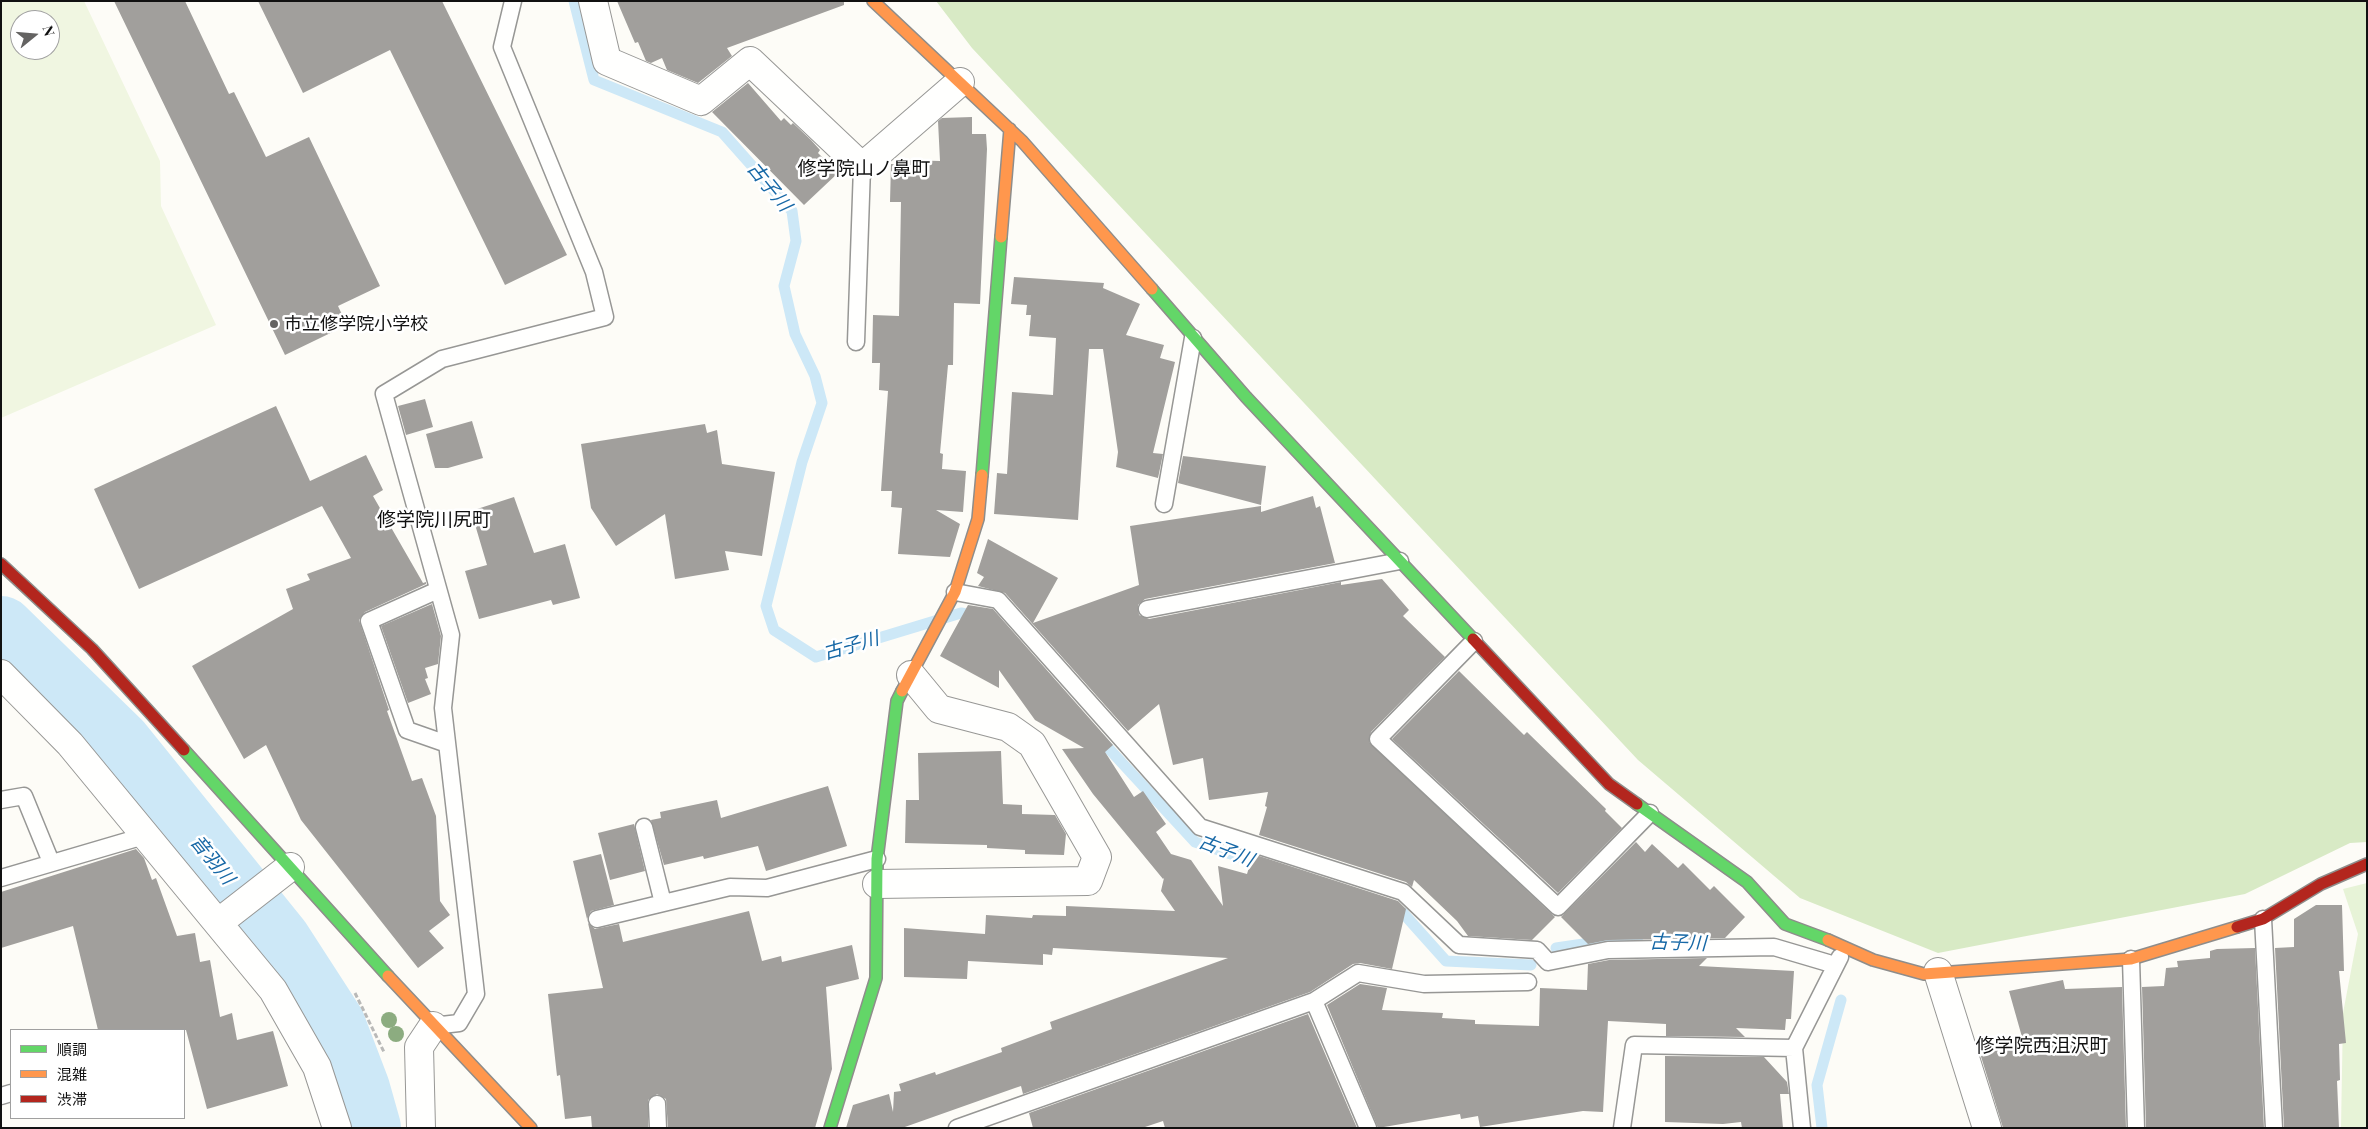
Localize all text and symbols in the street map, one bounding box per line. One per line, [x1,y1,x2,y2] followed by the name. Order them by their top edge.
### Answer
[10,10,60,60] north arrow
[38,23,59,38] text: N
[742,158,796,216] water label: 古子川
[798,158,930,180] district label: 修学院山ノ鼻町
[284,313,428,335] place label: 市立修学院小学校
[268,318,280,330] marker: 市立修学院小学校
[377,509,491,531] district label: 修学院川尻町
[820,627,882,665] water label: 古子川
[1195,830,1257,872] water label: 古子川
[185,831,239,889] water label: 音羽川
[1649,931,1707,955] water label: 古子川
[10,1029,185,1119] legend
[1976,1035,2108,1057] district label: 修学院西沮沢町
[57,1039,87,1059] text: 順調
[57,1064,87,1084] text: 混雑
[57,1089,87,1109] text: 渋滞

